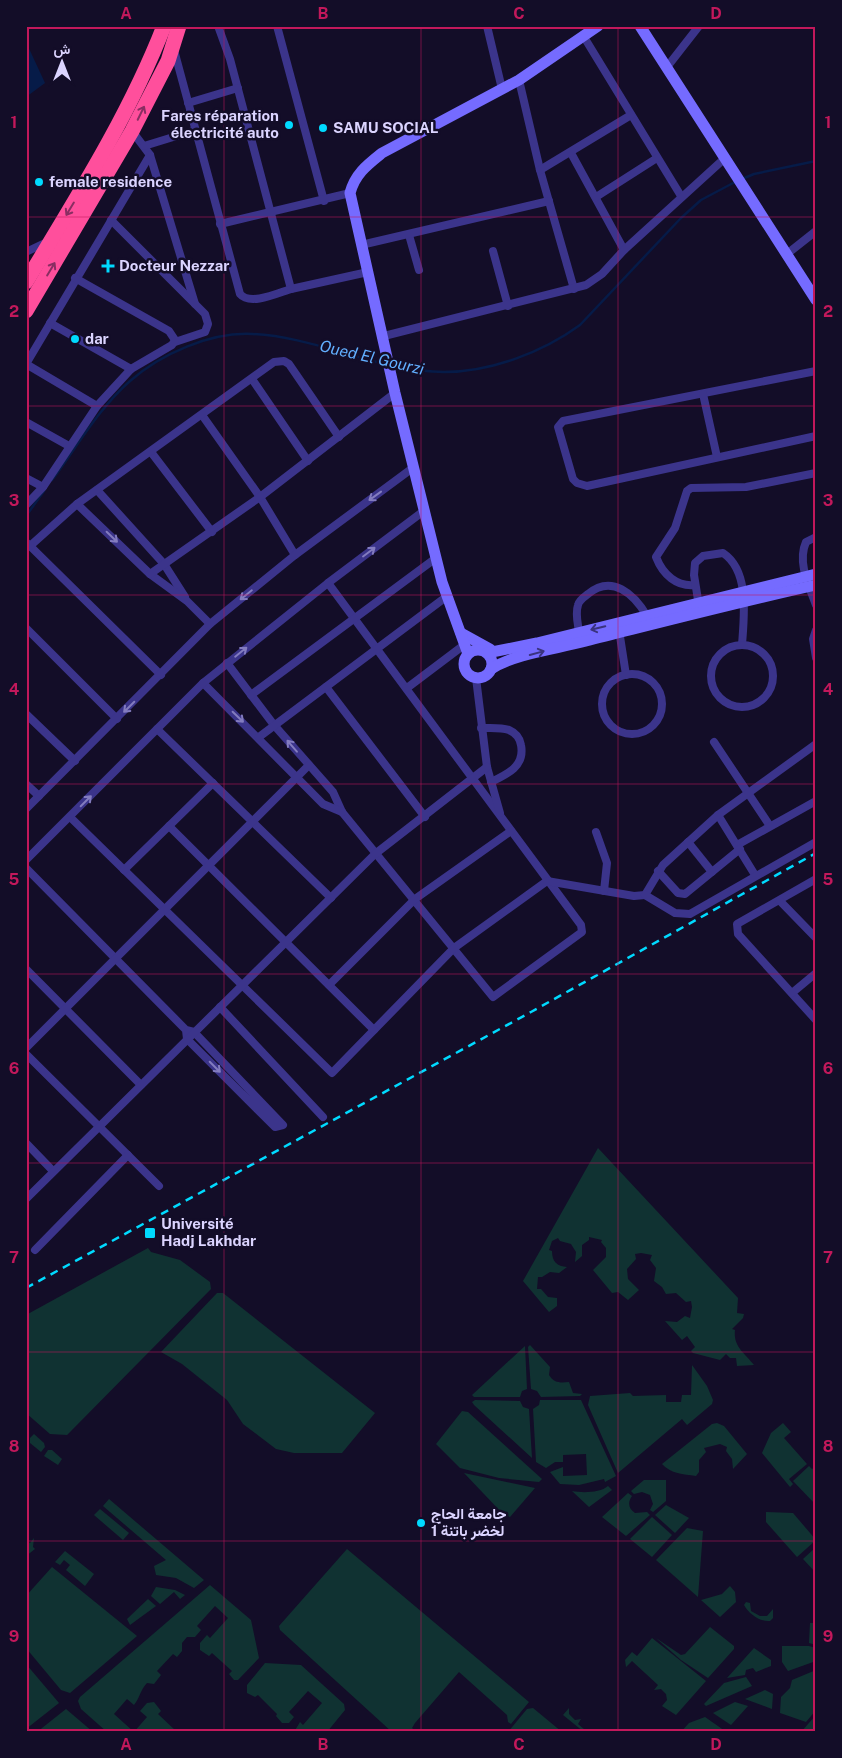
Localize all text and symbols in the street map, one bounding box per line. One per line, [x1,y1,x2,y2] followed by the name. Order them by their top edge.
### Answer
[120,4,132,23] text: A
[318,4,329,23] text: B
[513,4,525,23] text: C
[710,4,722,23] text: D
[38,38,88,88] north arrow
[54,41,71,58] text: ش
[137,106,146,121] one-way arrow
[161,107,279,141] place label: Fares réparation électricité auto
[11,113,17,132] text: 1
[825,113,831,132] text: 1
[283,119,295,131] marker: Fares réparation électricité auto
[333,119,439,136] place label: SAMU SOCIAL
[317,122,329,134] marker: SAMU SOCIAL
[49,173,172,190] place label: female residence
[33,176,45,188] marker: female residence
[64,202,74,216] one-way arrow
[119,257,229,274] place label: Docteur Nezzar
[101,259,115,273] marker: Docteur Nezzar
[46,261,56,276] one-way arrow
[9,302,19,321] text: 2
[823,302,833,321] text: 2
[85,330,109,347] place label: dar
[69,333,81,345] marker: dar
[318,336,426,379] water label: Oued El Gourzi
[9,491,19,510] text: 3
[368,491,382,501] one-way arrow
[823,491,833,510] text: 3
[106,531,118,543] one-way arrow
[362,547,376,557] one-way arrow
[240,589,253,600] one-way arrow
[591,624,607,633] one-way arrow
[234,647,247,658] one-way arrow
[528,648,544,658] one-way arrow
[9,680,20,699] text: 4
[823,680,834,699] text: 4
[123,701,135,713] one-way arrow
[231,711,244,723] one-way arrow
[287,740,298,753] one-way arrow
[79,795,92,807] one-way arrow
[9,870,20,889] text: 5
[823,870,834,889] text: 5
[9,1059,19,1078] text: 6
[823,1059,833,1078] text: 6
[209,1060,221,1073] one-way arrow
[161,1215,256,1249] place label: Université Hadj Lakhdar
[143,1226,157,1240] marker: Université Hadj Lakhdar
[9,1248,19,1267] text: 7
[823,1248,833,1267] text: 7
[9,1437,20,1456] text: 8
[823,1437,834,1456] text: 8
[431,1505,507,1540] place label: جامعة الحاج لخضر باتنة 1
[415,1517,427,1529] marker: جامعة الحاج لخضر باتنة 1
[9,1627,19,1646] text: 9
[823,1627,833,1646] text: 9
[120,1735,132,1754] text: A
[318,1735,329,1754] text: B
[513,1735,525,1754] text: C
[710,1735,722,1754] text: D

